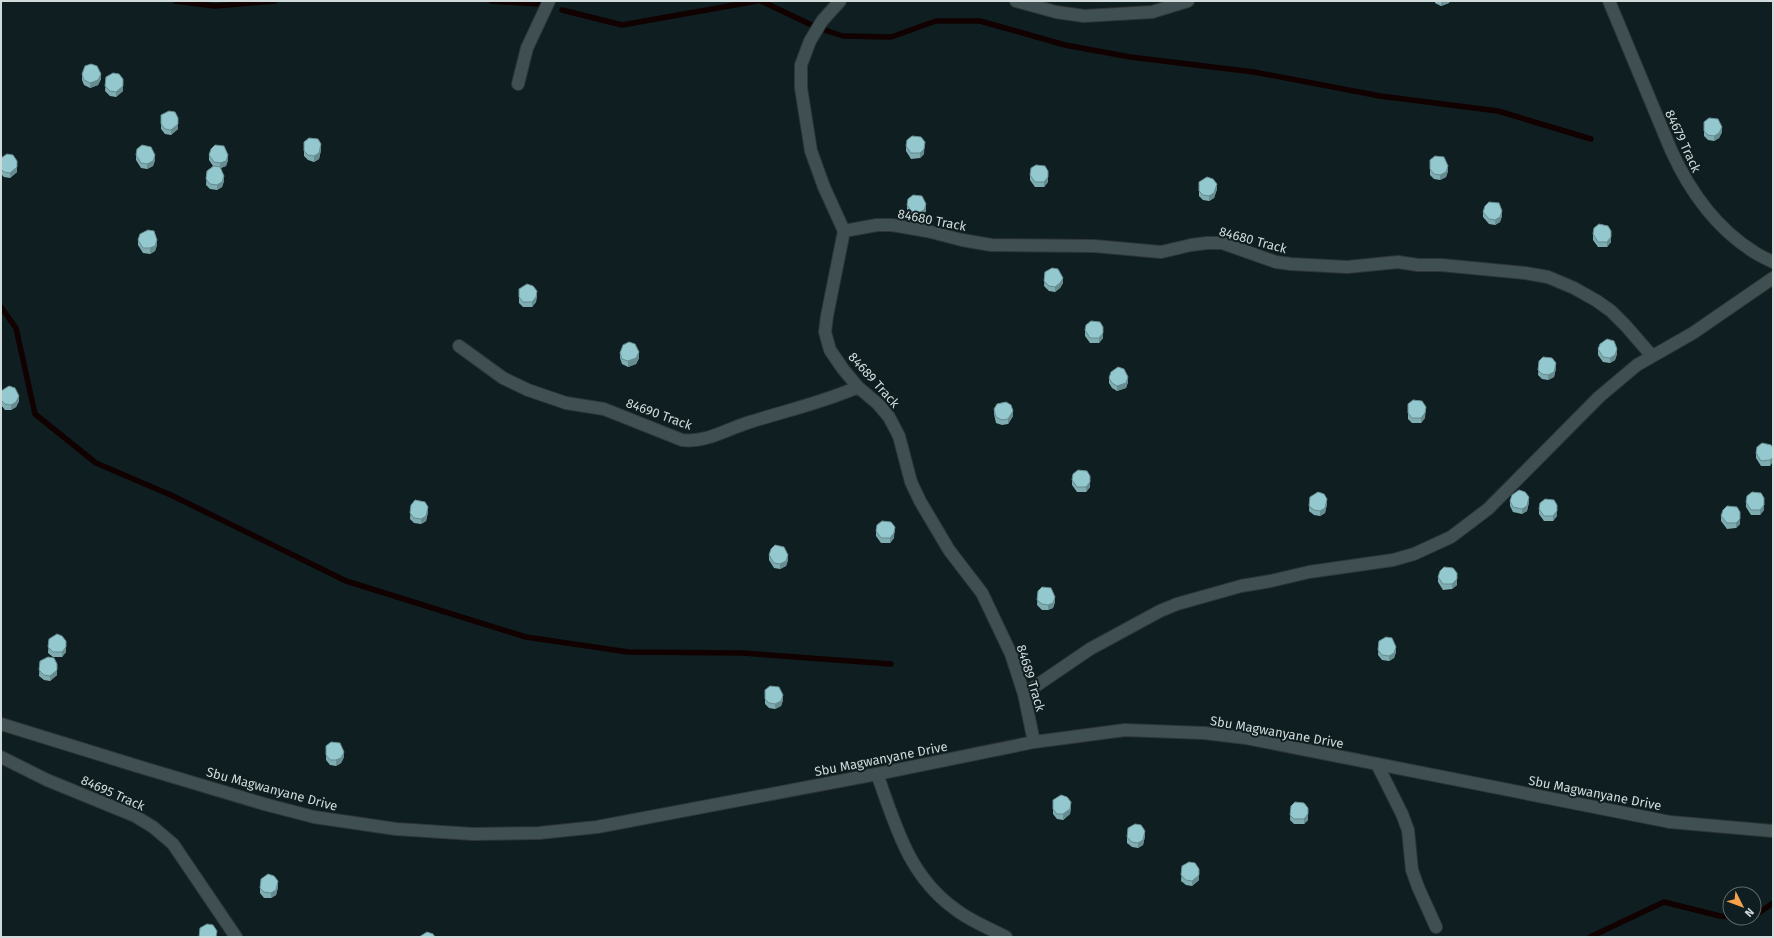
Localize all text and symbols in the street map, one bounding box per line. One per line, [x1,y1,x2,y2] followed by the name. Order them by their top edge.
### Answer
[1662,107,1704,175] street label: 84679 Track
[896,206,968,234] street label: 84680 Track
[1217,224,1289,256] street label: 84680 Track
[845,349,903,411] street label: 84689 Track
[624,395,694,433] street label: 84690 Track
[1014,643,1048,714] street label: 84689 Track
[1209,713,1345,751] street label: Sbu Magwanyane Drive
[813,739,949,779] street label: Sbu Magwanyane Drive
[205,764,339,814] street label: Sbu Magwanyane Drive
[79,772,148,814] street label: 84695 Track
[1527,773,1663,813] street label: Sbu Magwanyane Drive
[1722,886,1762,926] north arrow
[1742,905,1756,919] text: N

